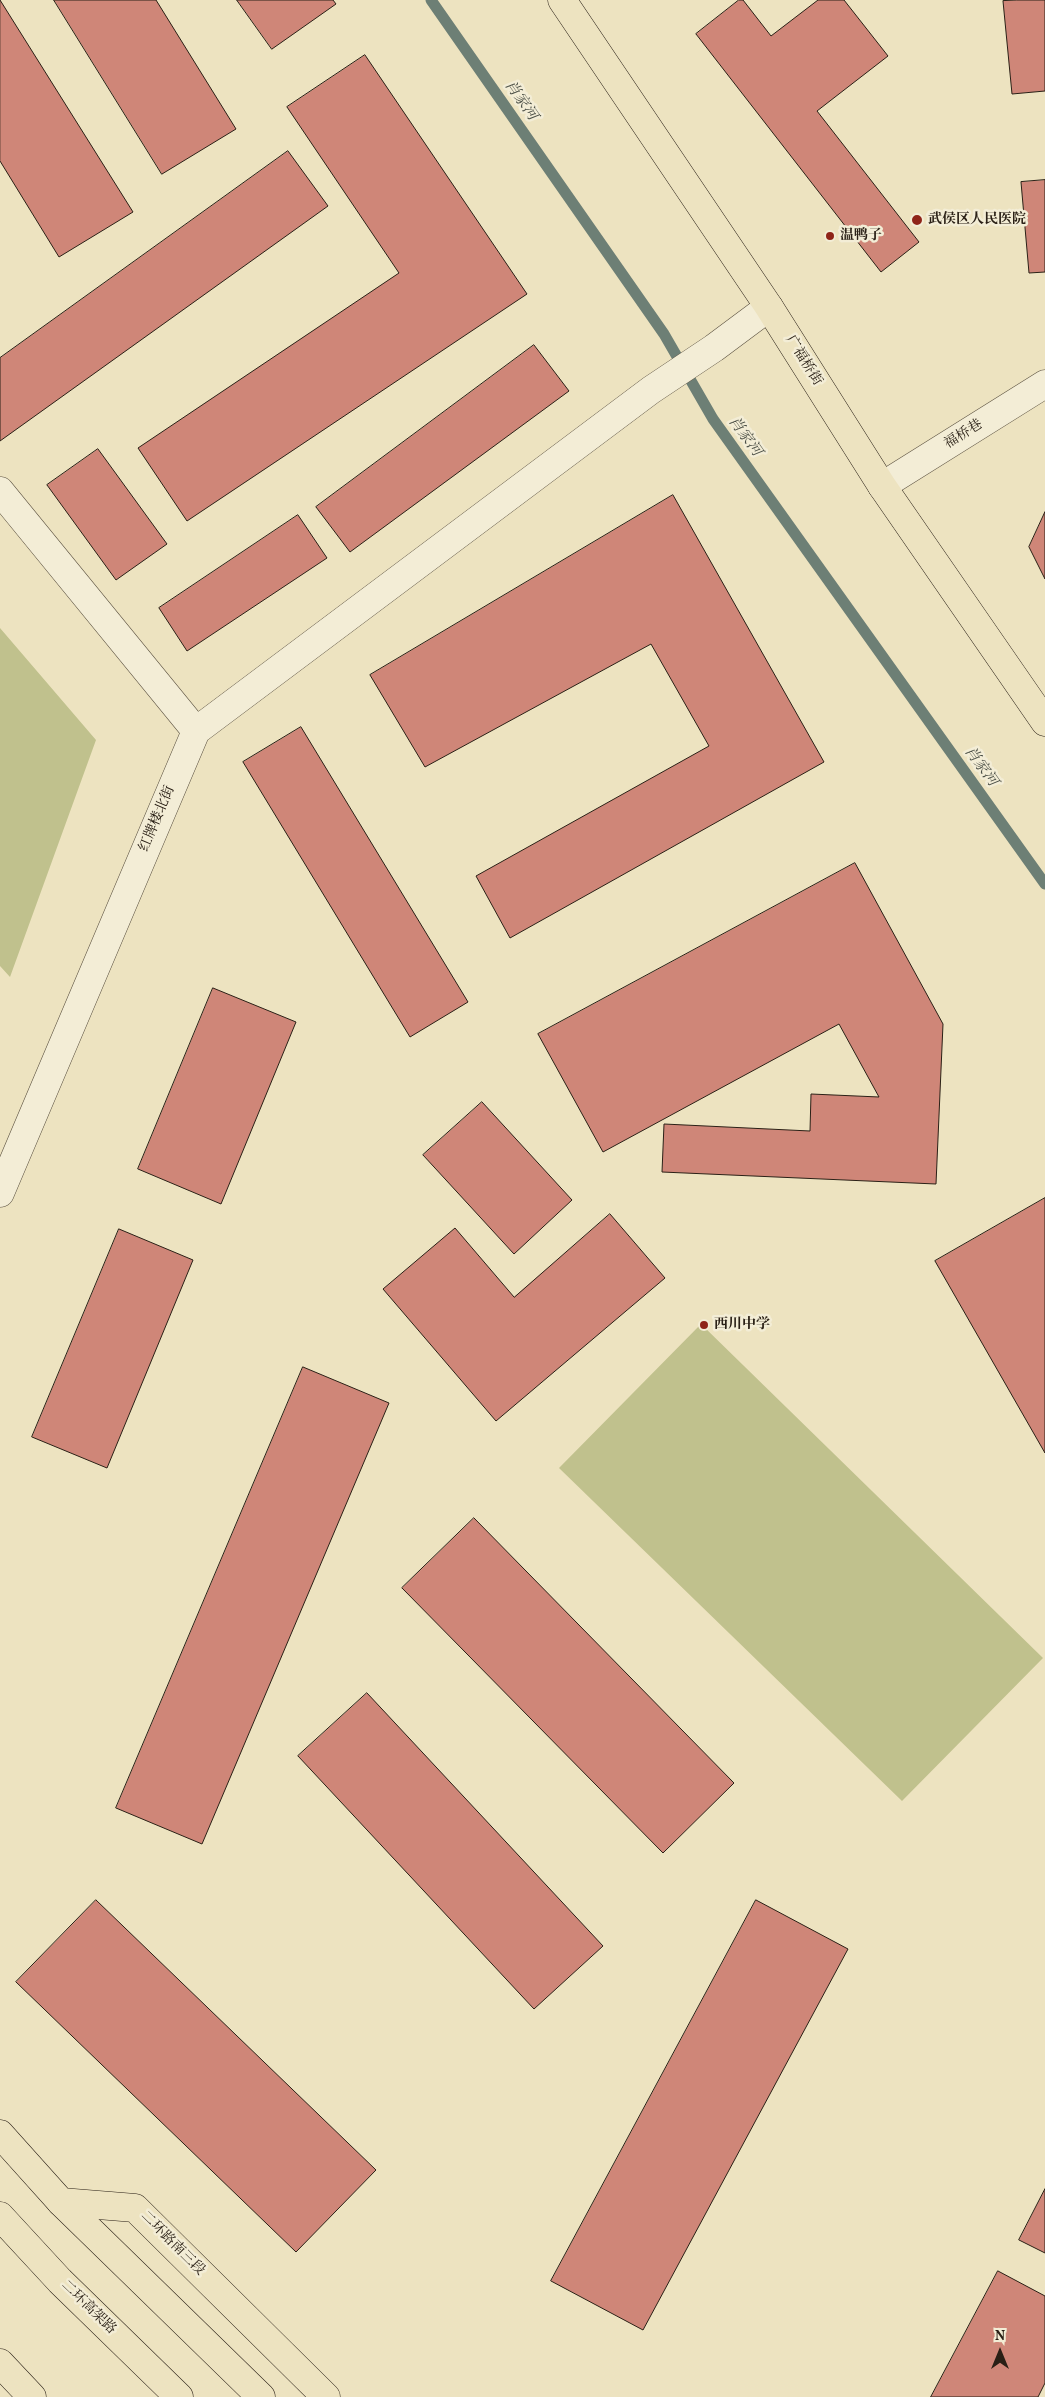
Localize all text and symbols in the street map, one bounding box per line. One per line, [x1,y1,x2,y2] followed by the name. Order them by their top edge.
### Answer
[500,77,540,125] water label: 肖家河
[928,212,1026,228] place label: 武侯区人民医院
[910,213,924,227] marker: 武侯区人民医院
[840,228,882,244] place label: 温鸭子
[824,230,836,242] marker: 温鸭子
[781,333,825,389] street label: 广福桥街
[723,414,765,460] water label: 肖家河
[942,417,986,453] street label: 福桥巷
[959,744,1001,790] water label: 肖家河
[137,784,179,854] street label: 红牌楼北街
[714,1317,770,1333] place label: 西川中学
[698,1319,710,1331] marker: 西川中学
[136,2208,208,2280] street label: 二环路南三段
[57,2278,119,2338] street label: 二环高架路
[975,2327,1025,2377] north arrow
[995,2327,1005,2346] text: N

